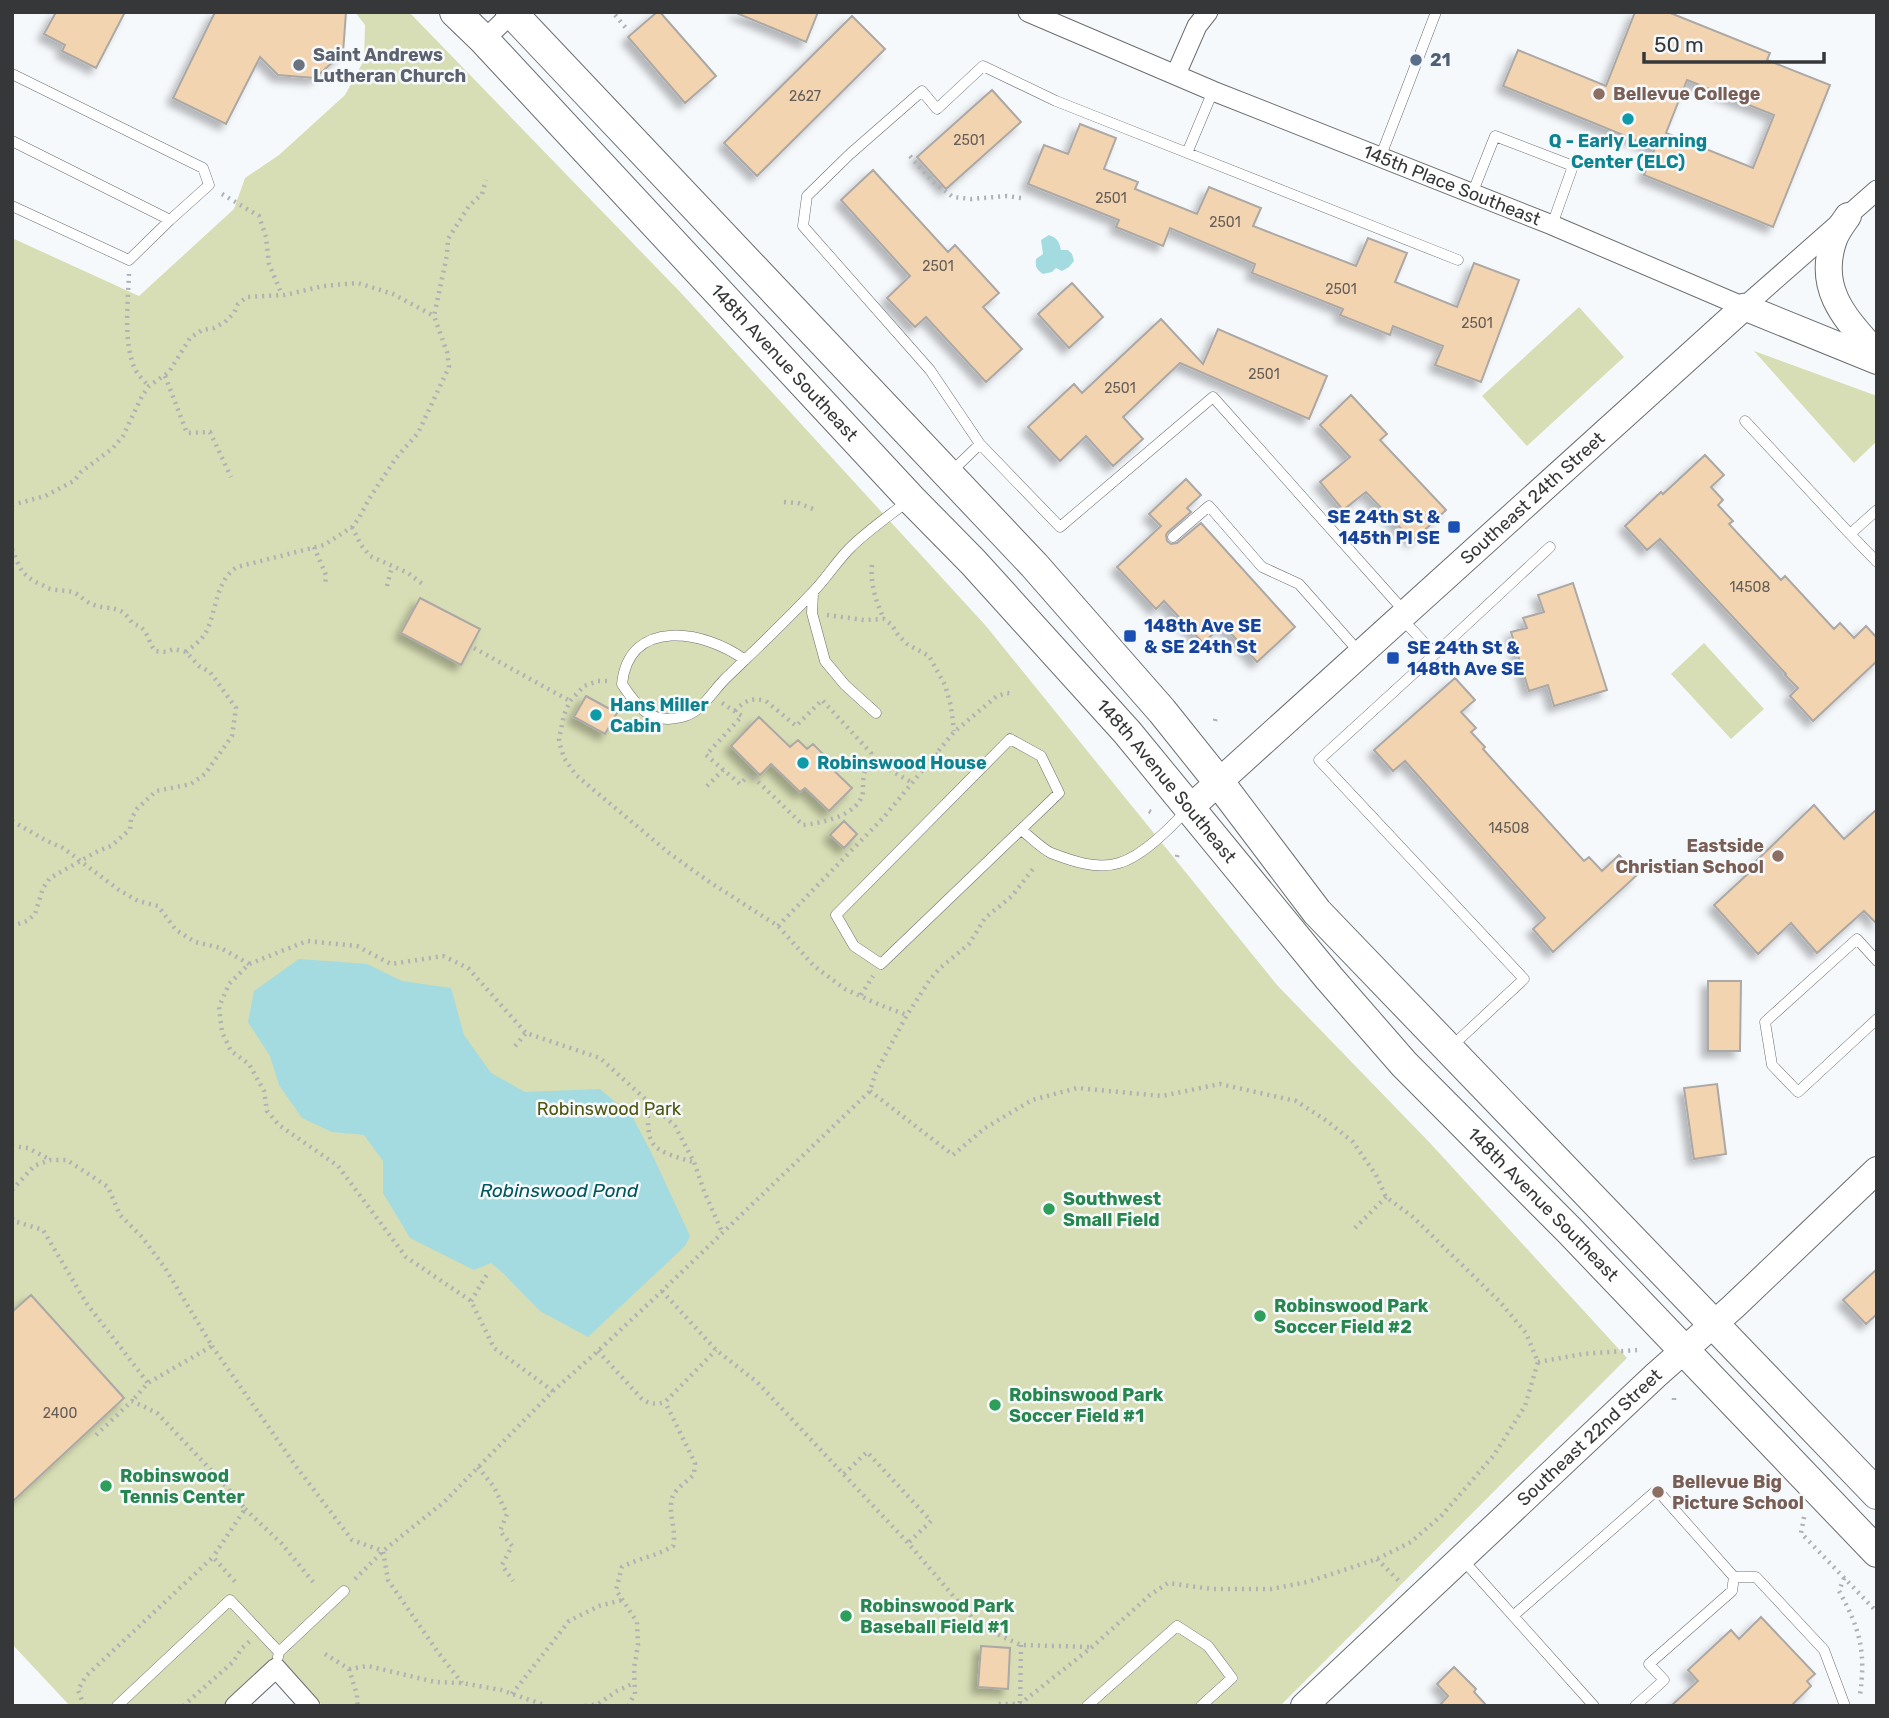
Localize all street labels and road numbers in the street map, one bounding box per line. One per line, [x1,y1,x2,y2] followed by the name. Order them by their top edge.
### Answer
[1360,140,1544,230] street label: 145th Place Southeast
[706,280,863,446] street label: 148th Avenue Southeast
[1456,427,1609,569] street label: Southeast 24th Street
[1092,695,1241,867] street label: 148th Avenue Southeast
[1463,1123,1623,1286] street label: 148th Avenue Southeast
[1513,1364,1666,1511] street label: Southeast 22nd Street

